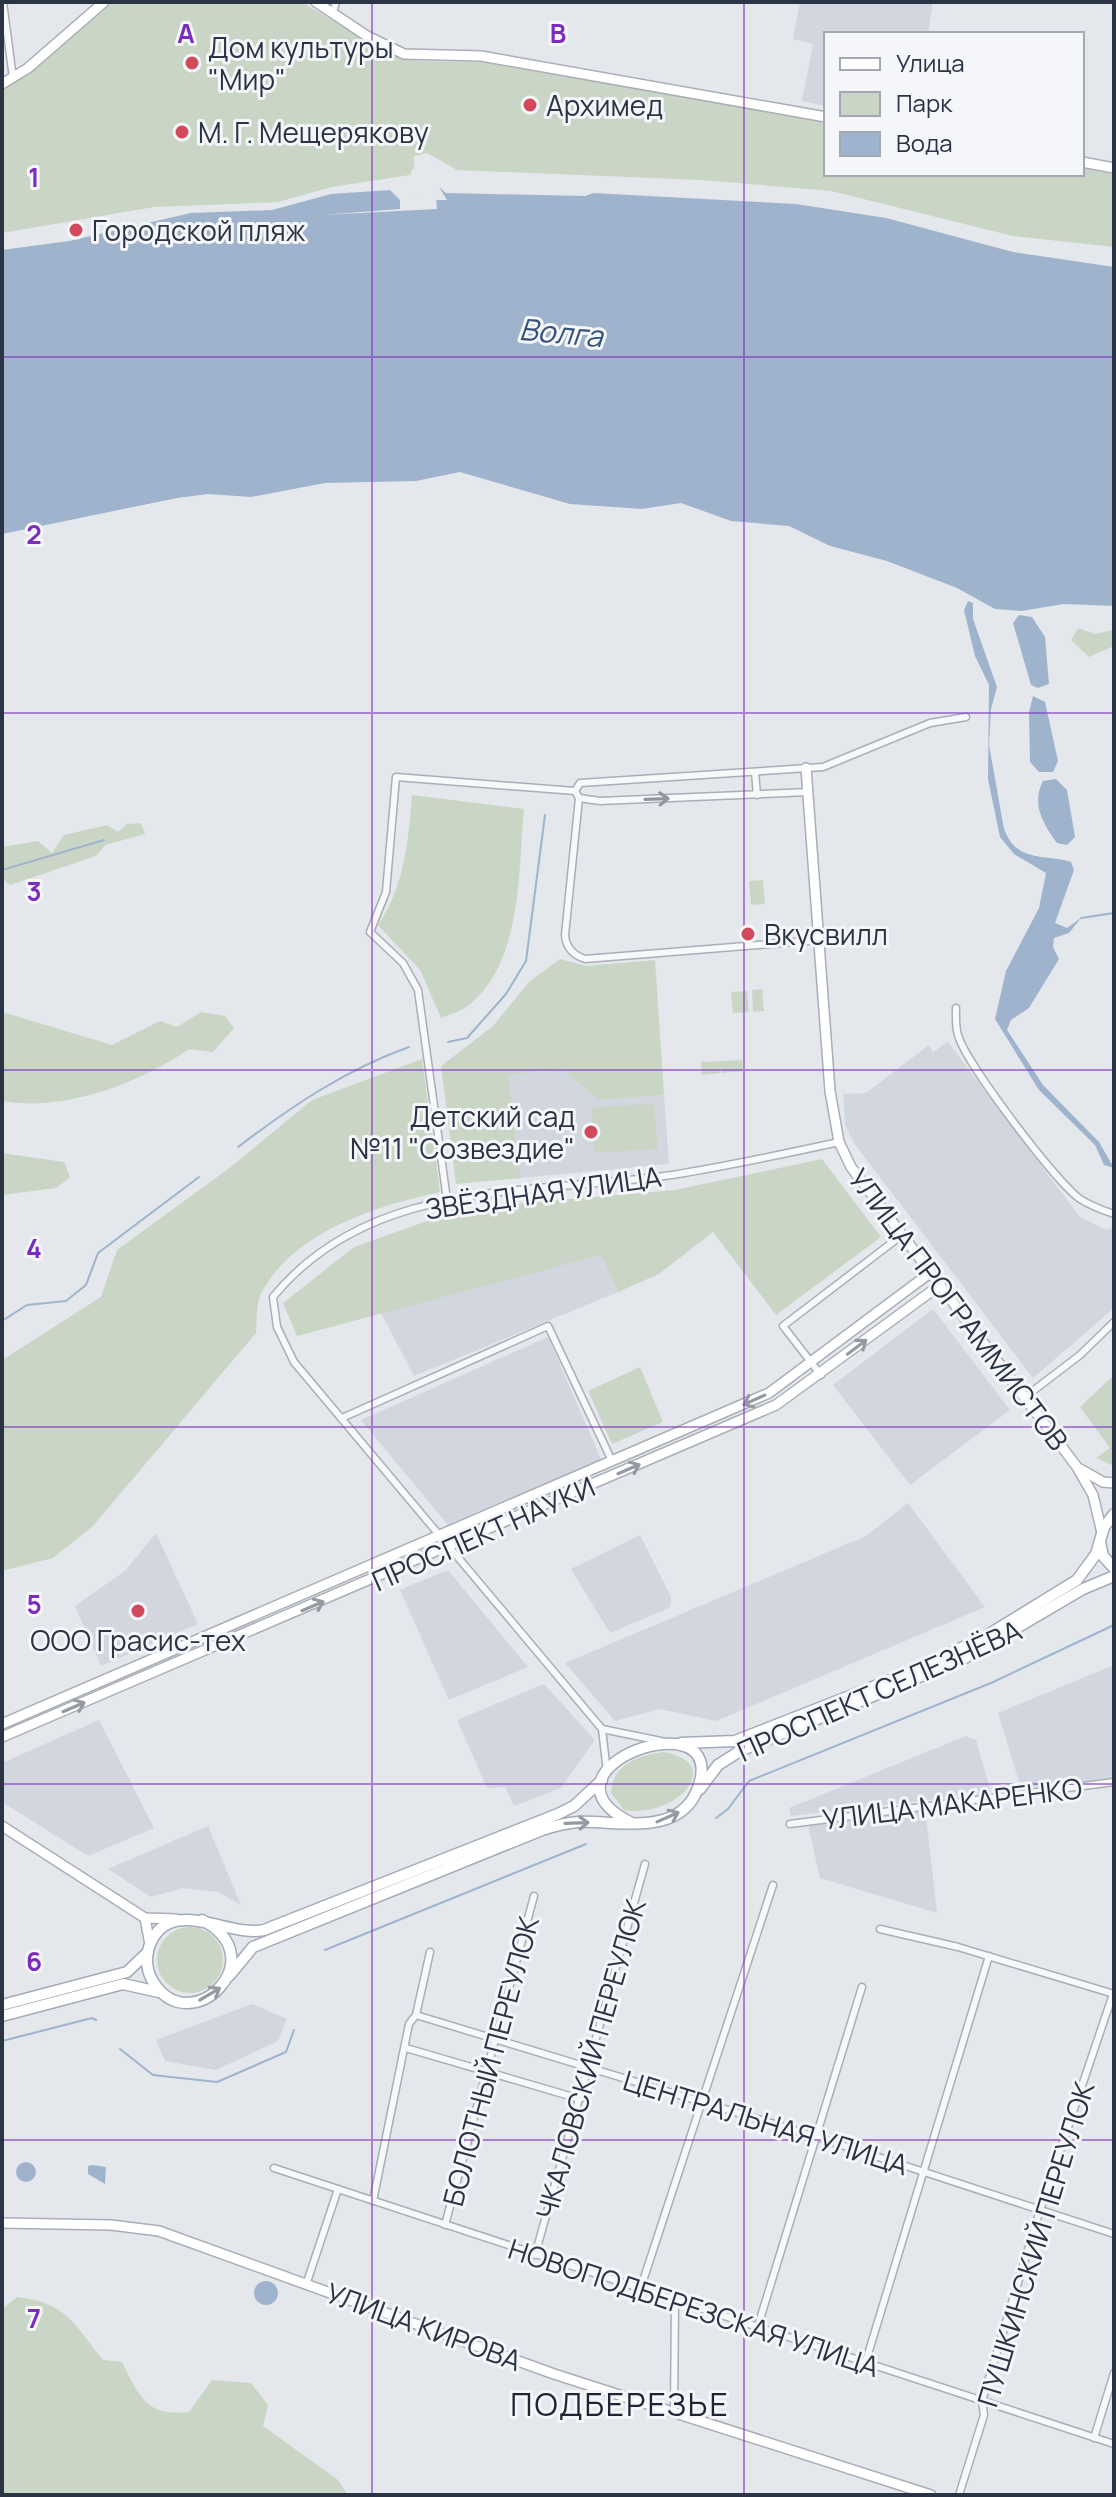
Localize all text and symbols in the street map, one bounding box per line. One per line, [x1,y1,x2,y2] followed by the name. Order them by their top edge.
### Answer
[177,15,195,51] text: A
[550,15,566,51] text: B
[208,28,393,98] place label: Дом культуры "Мир"
[824,32,1084,176] legend
[896,46,965,79] text: Улица
[183,54,201,72] marker: Дом культуры "Мир"
[546,86,663,124] place label: Архимед
[896,86,953,119] text: Парк
[521,96,539,114] marker: Архимед
[198,113,429,151] place label: М. Г. Мещерякову
[173,123,191,141] marker: М. Г. Мещерякову
[896,126,953,159] text: Вода
[28,159,40,195] text: 1
[92,211,306,249] place label: Городской пляж
[67,221,85,239] marker: Городской пляж
[518,308,606,356] water label: Волга
[26,516,42,552] text: 2
[643,791,670,807] one-way arrow
[26,873,42,909] text: 3
[764,915,888,953] place label: Вкусвилл
[739,925,757,943] marker: Вкусвилл
[350,1097,575,1167] place label: Детский сад №11 "Созвездие"
[582,1123,600,1141] marker: Детский сад №11 "Созвездие"
[422,1157,664,1227] street label: ЗВЁЗДНАЯ УЛИЦА
[840,1160,1078,1458] street label: УЛИЦА ПРОГРАММИСТОВ
[26,1230,42,1266] text: 4
[846,1339,867,1356] one-way arrow
[742,1393,766,1408] one-way arrow
[616,1460,641,1475] one-way arrow
[366,1467,600,1599] street label: ПРОСПЕКТ НАУКИ
[26,1586,42,1622] text: 5
[300,1597,325,1612] one-way arrow
[129,1602,147,1620] marker: ООО Грасис-тех
[731,1610,1027,1770] street label: ПРОСПЕКТ СЕЛЕЗНЁВА
[30,1621,246,1659] place label: ООО Грасис-тех
[61,1698,86,1713] one-way arrow
[820,1768,1084,1838] street label: УЛИЦА МАКАРЕНКО
[656,1808,680,1823] one-way arrow
[563,1816,590,1831] one-way arrow
[526,1894,654,2223] street label: ЧКАЛОВСКИЙ ПЕРЕУЛОК
[433,1911,547,2210] street label: БОЛОТНЫЙ ПЕРЕУЛОК
[26,1943,42,1979] text: 6
[198,1986,221,2002] one-way arrow
[619,2061,913,2184] street label: ЦЕНТРАЛЬНАЯ УЛИЦА
[967,2077,1103,2411] street label: ПУШКИНСКИЙ ПЕРЕУЛОК
[504,2229,885,2385] street label: НОВОПОДБЕРЕЗСКАЯ УЛИЦА
[321,2273,527,2379] street label: УЛИЦА КИРОВА
[27,2300,41,2336] text: 7
[510,2382,730,2426] district label: ПОДБЕРЕЗЬЕ

